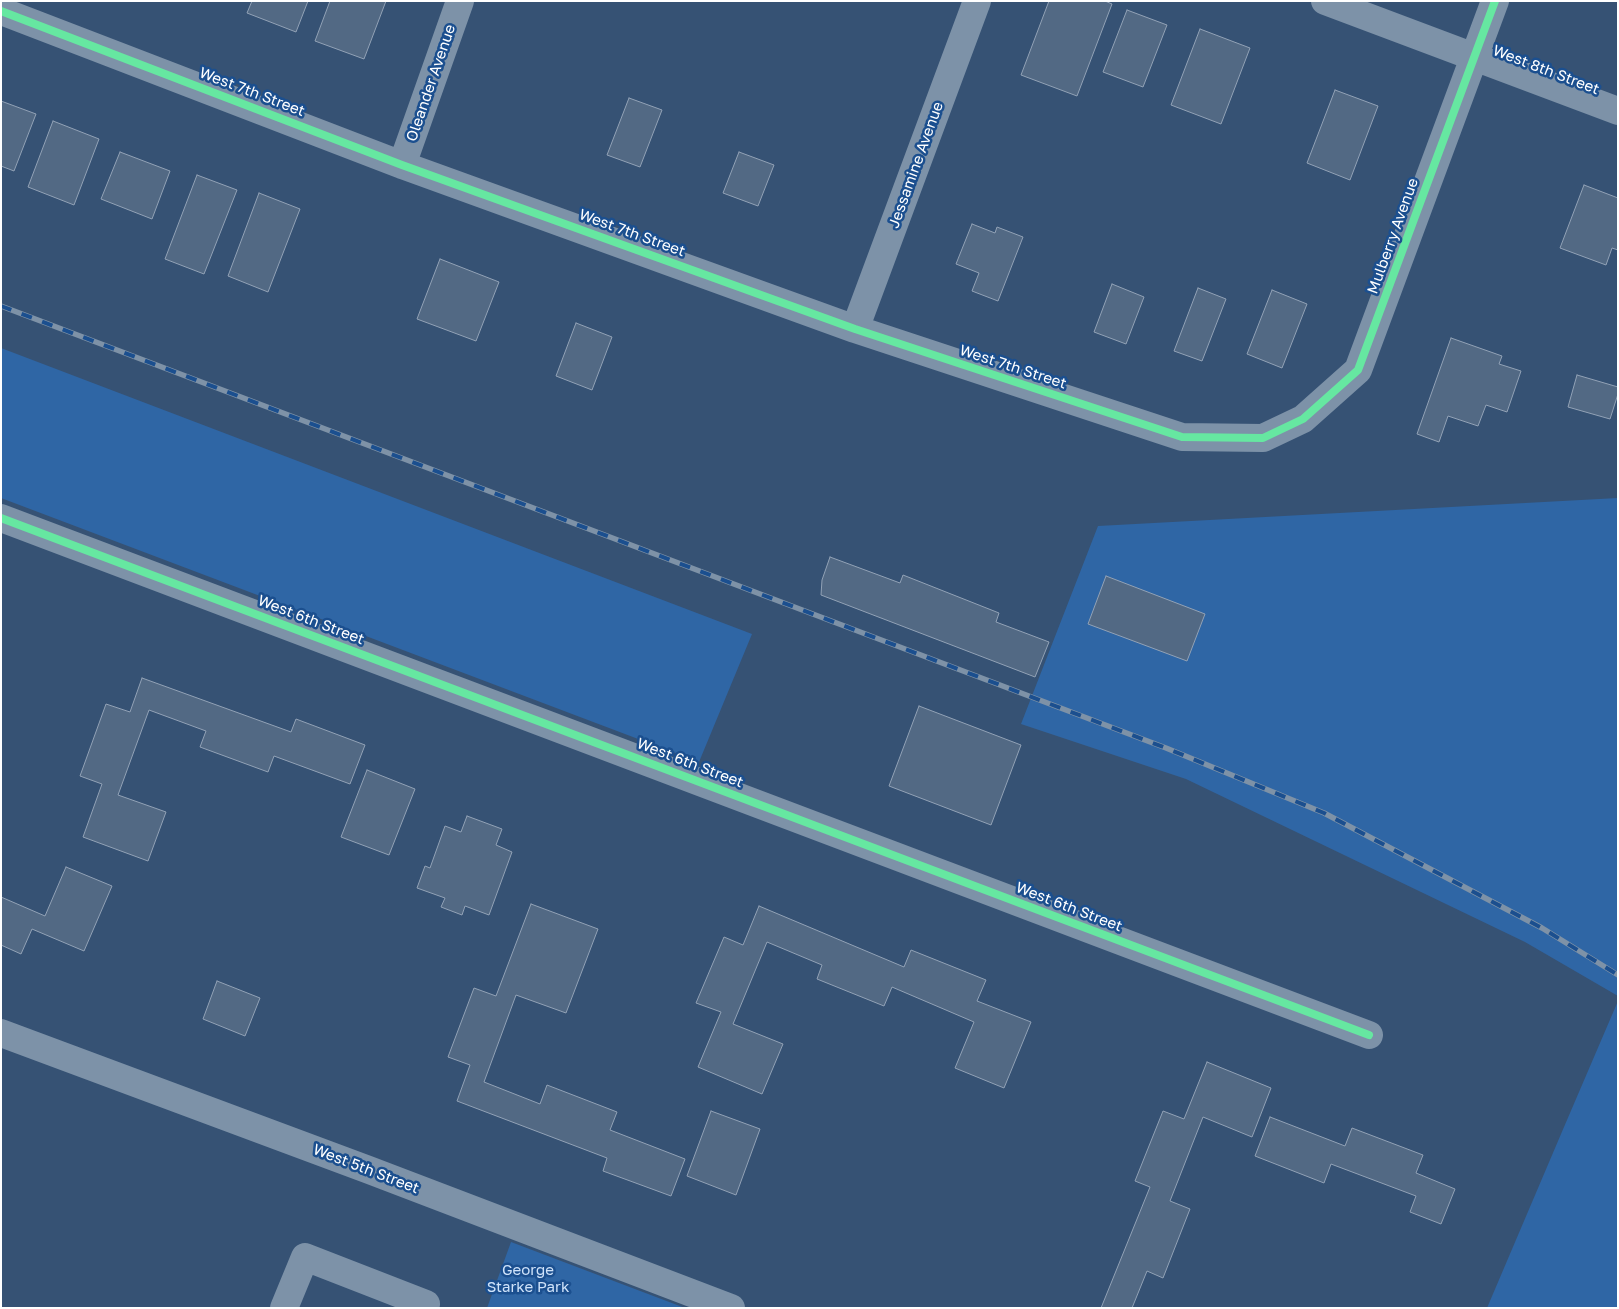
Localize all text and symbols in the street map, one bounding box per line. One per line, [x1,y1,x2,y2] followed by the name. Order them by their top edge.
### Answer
[403,22,459,144] street label: Oleander Avenue
[1490,41,1602,99] street label: West 8th Street
[197,64,307,120] street label: West 7th Street
[885,99,947,231] street label: Jessamine Avenue
[1364,176,1422,296] street label: Mulberry Avenue
[577,205,687,261] street label: West 7th Street
[957,341,1069,393] street label: West 7th Street
[255,591,367,649] street label: West 6th Street
[634,734,746,792] street label: West 6th Street
[1013,878,1125,936] street label: West 6th Street
[310,1140,422,1198] street label: West 5th Street
[487,1261,569,1296] park label: George Starke Park

